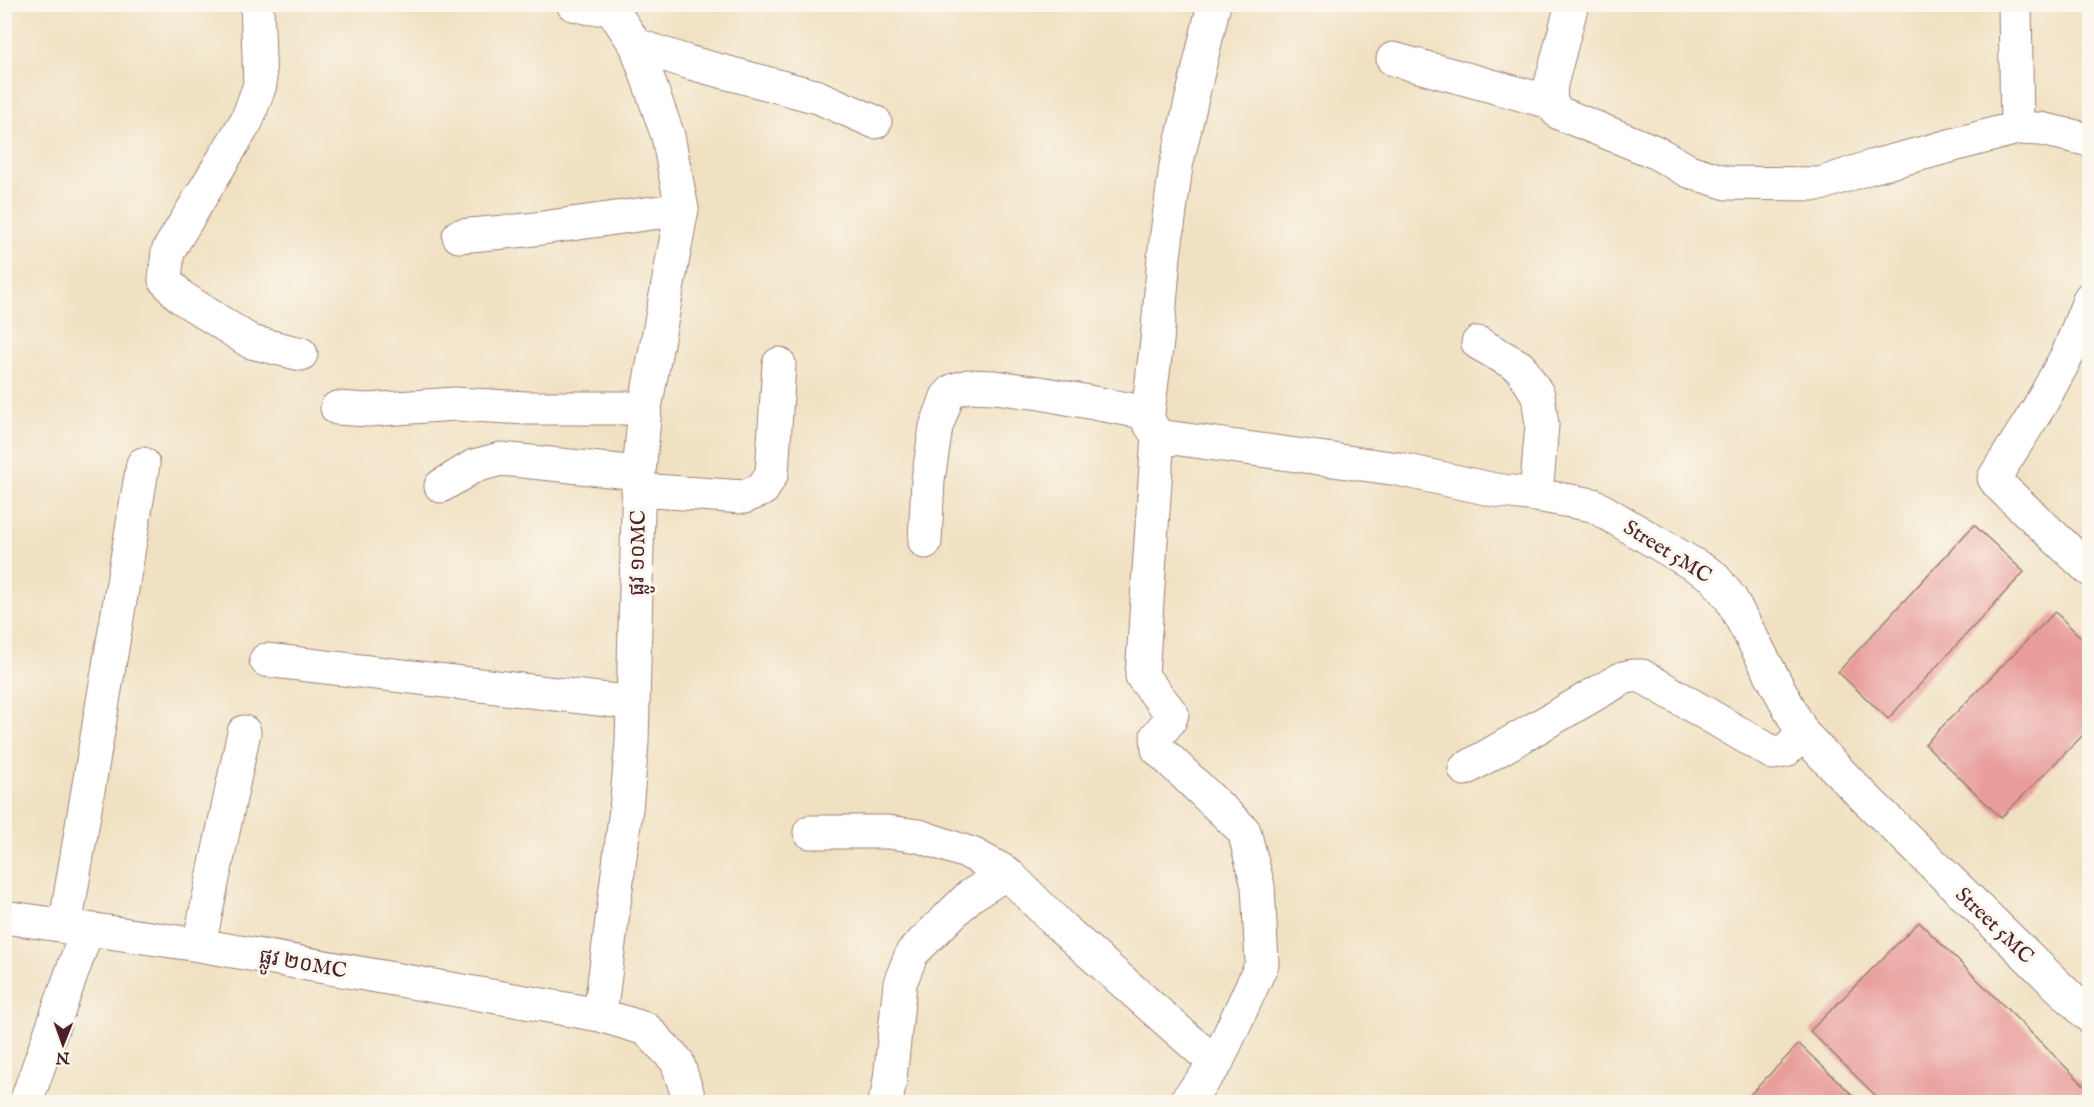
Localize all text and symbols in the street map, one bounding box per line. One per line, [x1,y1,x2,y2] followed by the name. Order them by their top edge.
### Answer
[624,510,657,596] street label: ផ្លូវ ១០MC
[1618,515,1716,590] street label: Street 5MC
[1949,882,2039,970] street label: Street 5MC
[256,944,349,990] street label: ផ្លូវ ២០MC
[33,1014,93,1074] north arrow
[56,1047,71,1067] text: N

